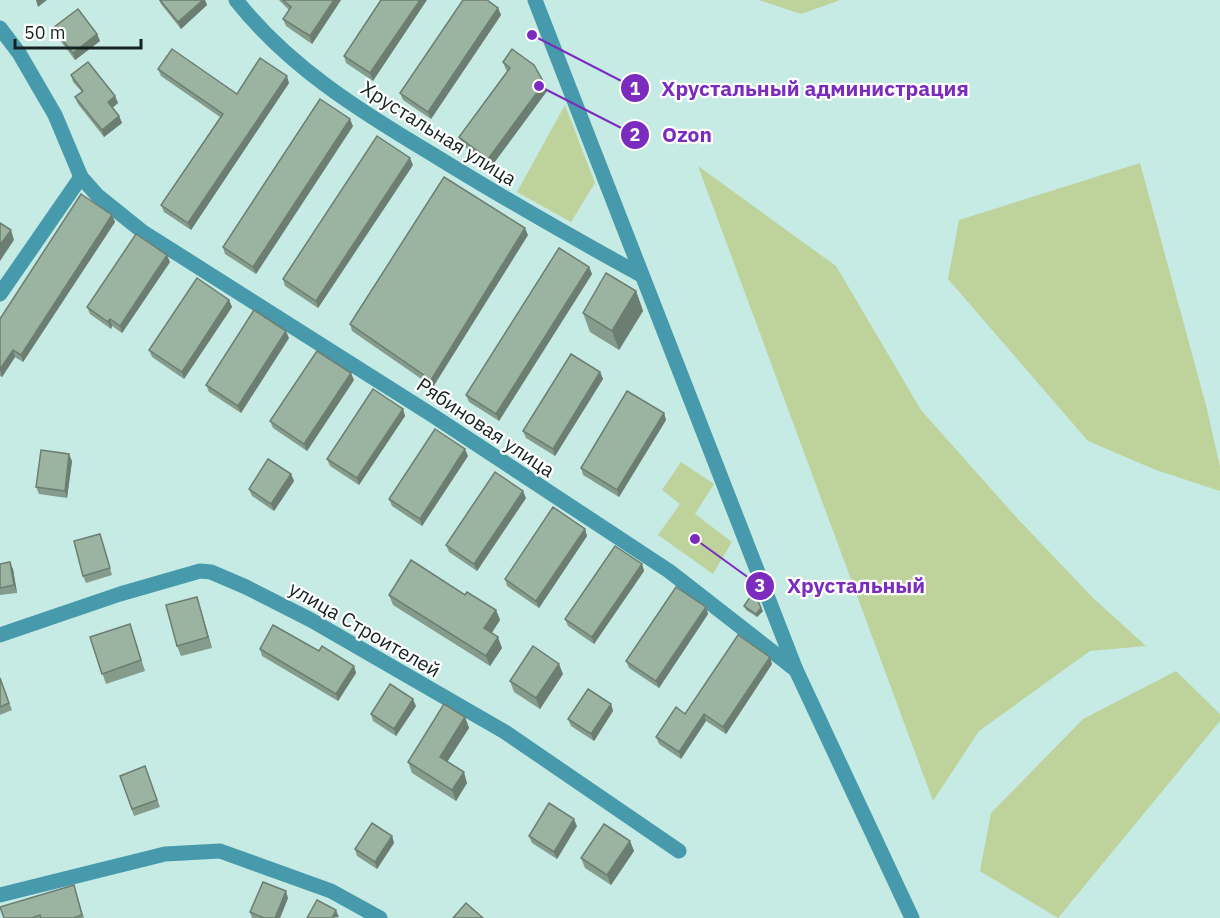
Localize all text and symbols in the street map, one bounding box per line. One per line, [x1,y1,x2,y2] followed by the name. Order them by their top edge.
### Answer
[15,12,141,50] scale bar
[24,21,66,44] text: 50 m
[620,69,981,108] callout: Хрустальный администрация
[356,74,522,192] street label: Хрустальная улица
[661,74,969,102] text: Хрустальный администрация
[630,77,641,100] text: 1
[620,115,724,154] callout: Ozon
[662,120,712,148] text: Ozon
[630,123,640,146] text: 2
[412,371,561,483] street label: Рябиновая улица
[745,566,937,605] callout: Хрустальный
[787,571,925,599] text: Хрустальный
[755,574,765,597] text: 3
[284,575,446,683] street label: улица Строителей

